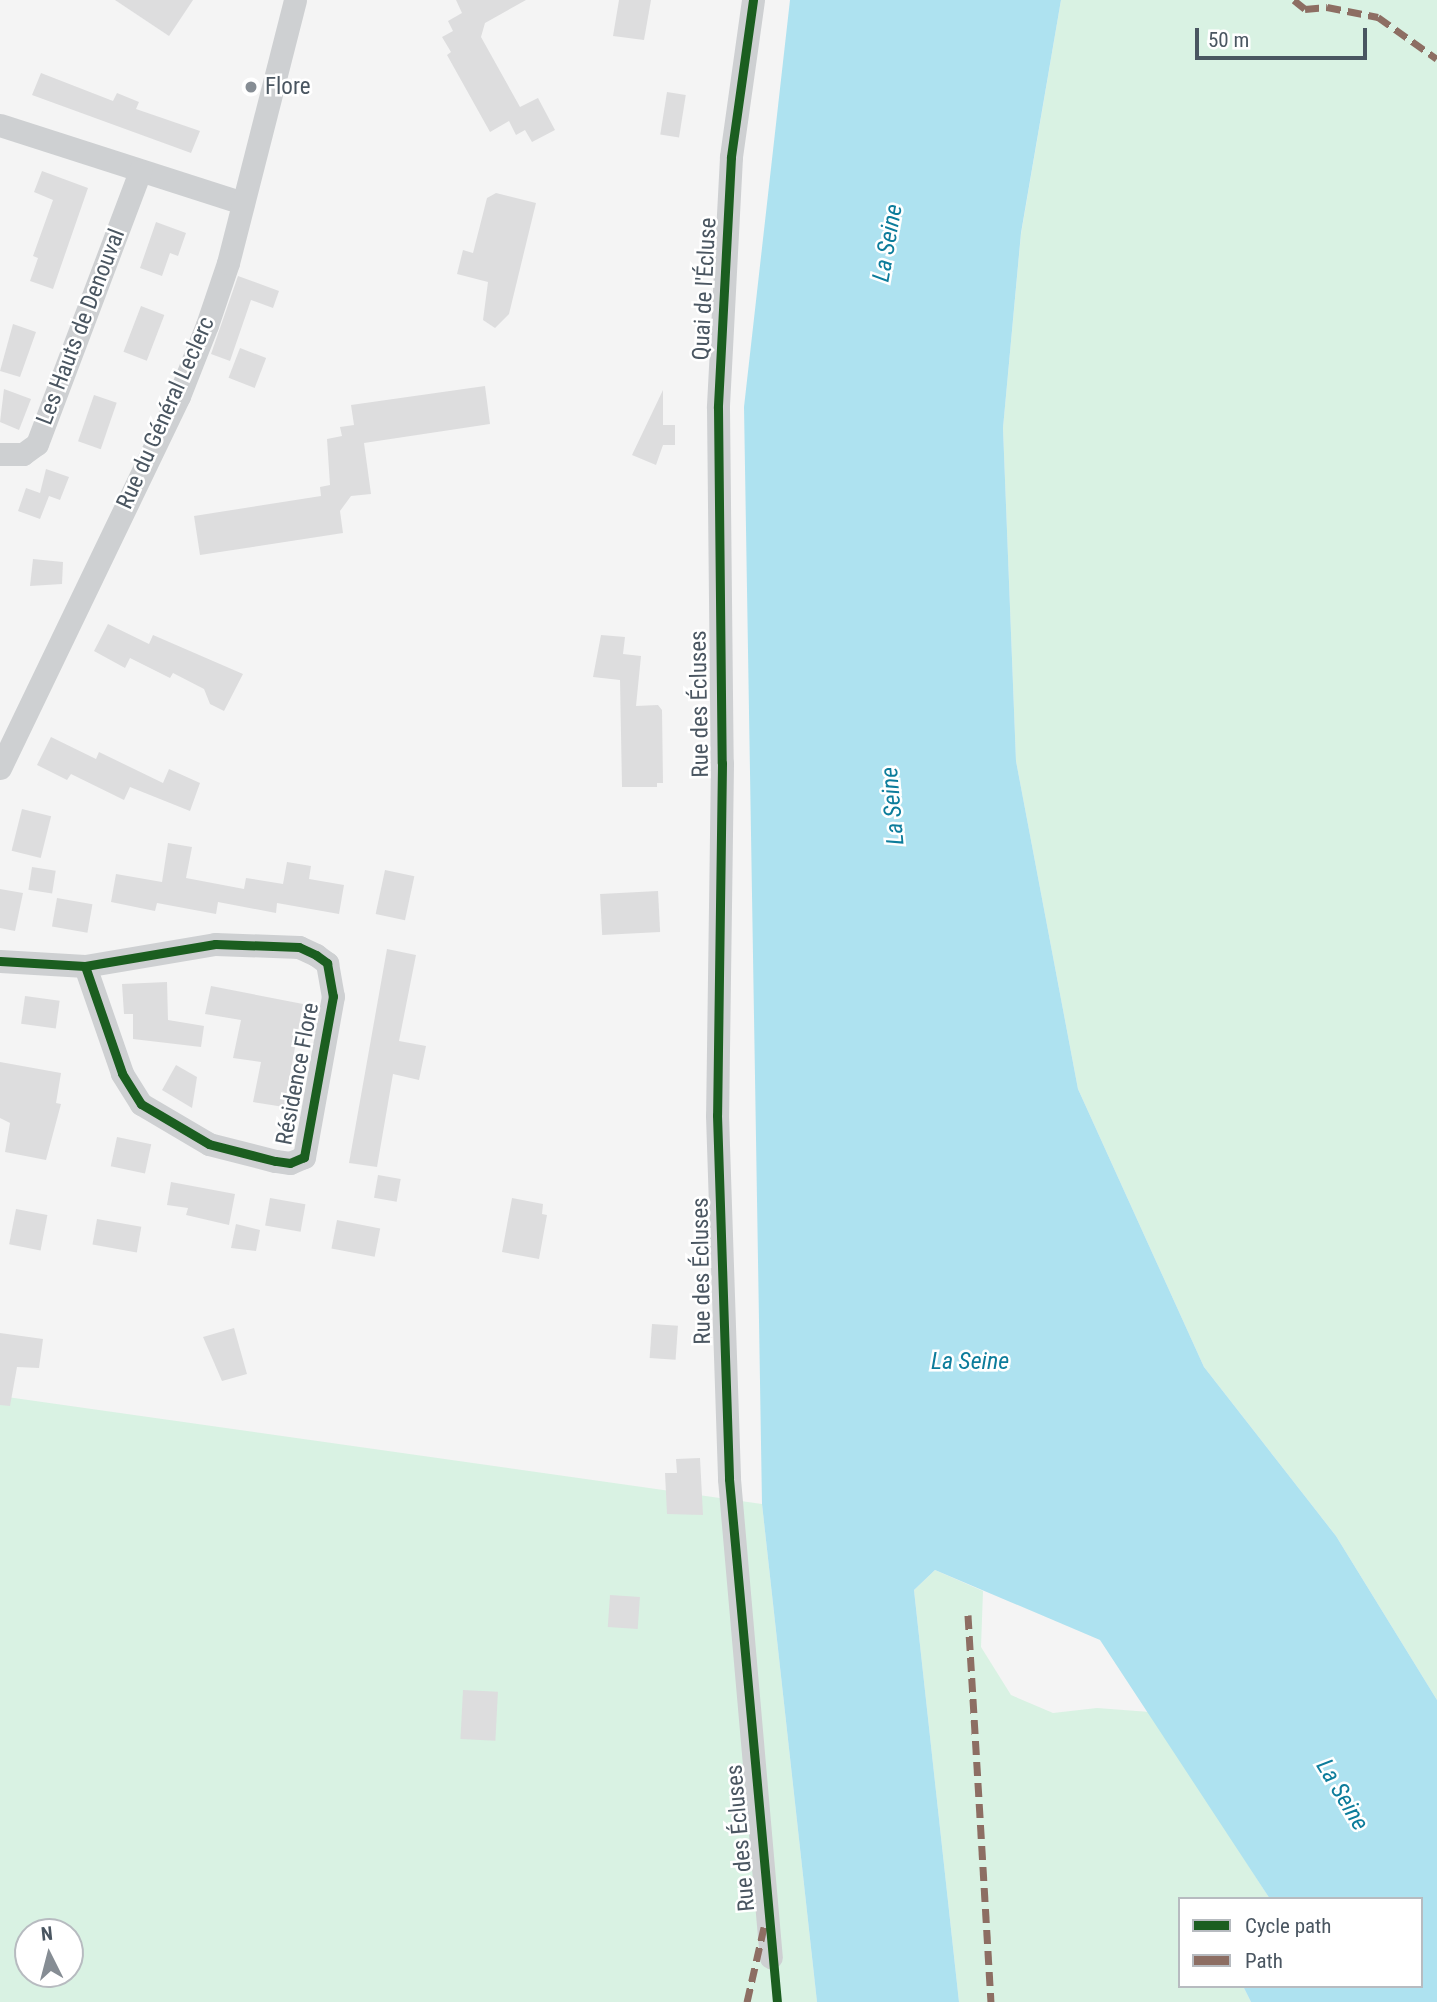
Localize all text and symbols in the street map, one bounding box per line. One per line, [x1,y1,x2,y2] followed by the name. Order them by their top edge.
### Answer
[1199,14,1370,58] scale bar
[1208,28,1249,52] text: 50 m
[265,73,310,101] place label: Flore
[243,79,259,95] marker: Flore
[867,202,909,284] water label: La Seine
[687,217,723,361] street label: Quai de l'Écluse
[31,225,131,429] street label: Les Hauts de Denouval
[111,313,221,513] street label: Rue du Général Leclerc
[685,630,715,778] street label: Rue des Écluses
[875,766,911,846] water label: La Seine
[271,1001,325,1147] street label: Résidence Flore
[687,1197,717,1345] street label: Rue des Écluses
[931,1348,1009,1376] water label: La Seine
[1310,1754,1374,1836] water label: La Seine
[721,1763,761,1913] street label: Rue des Écluses
[1178,1897,1423,1988] legend
[1245,1914,1331,1938] text: Cycle path
[14,1918,84,1988] north arrow
[40,1922,54,1946] text: N
[1245,1949,1283,1973] text: Path

